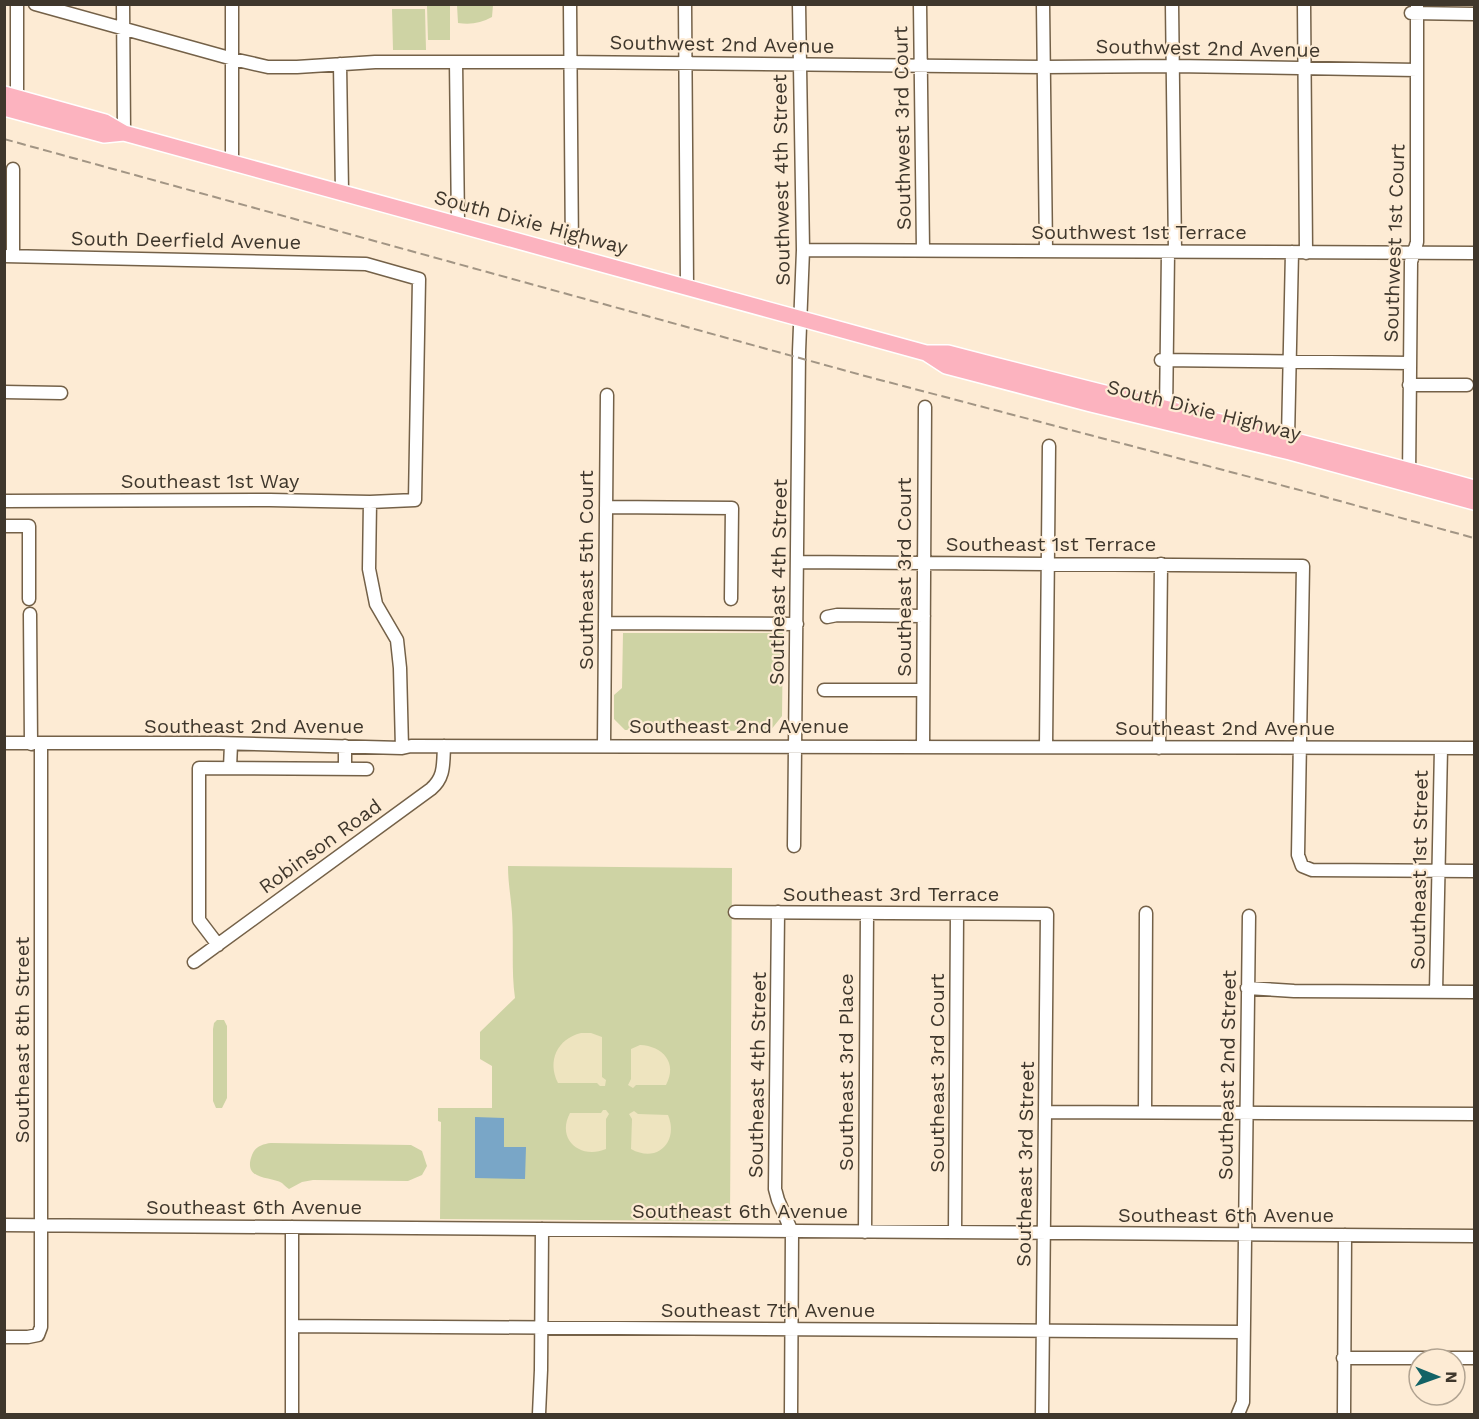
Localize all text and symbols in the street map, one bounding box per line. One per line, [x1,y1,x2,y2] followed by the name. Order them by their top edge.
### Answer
[888,25,916,230] street label: Southwest 3rd Court
[609,30,835,58] street label: Southwest 2nd Avenue
[1095,34,1321,62] street label: Southwest 2nd Avenue
[767,73,795,286] street label: Southwest 4th Street
[1379,143,1409,343] street label: Southwest 1st Court
[432,185,631,260] street label: South Dixie Highway
[1031,220,1247,244] street label: Southwest 1st Terrace
[71,226,301,254] street label: South Deerfield Avenue
[1104,374,1304,446] street label: South Dixie Highway
[121,469,300,493] street label: Southeast 1st Way
[574,470,598,670] street label: Southeast 5th Court
[892,477,916,677] street label: Southeast 3rd Court
[764,478,792,685] street label: Southeast 4th Street
[946,532,1156,556] street label: Southeast 1st Terrace
[144,714,364,738] street label: Southeast 2nd Avenue
[629,714,849,738] street label: Southeast 2nd Avenue
[1115,716,1335,740] street label: Southeast 2nd Avenue
[1405,769,1433,970] street label: Southeast 1st Street
[254,793,386,899] street label: Robinson Road
[783,882,999,906] street label: Southeast 3rd Terrace
[10,936,34,1143] street label: Southeast 8th Street
[1213,969,1241,1180] street label: Southeast 2nd Street
[743,971,771,1178] street label: Southeast 4th Street
[834,973,858,1171] street label: Southeast 3rd Place
[925,973,949,1173] street label: Southeast 3rd Court
[1011,1060,1039,1267] street label: Southeast 3rd Street
[146,1195,362,1219] street label: Southeast 6th Avenue
[632,1199,848,1223] street label: Southeast 6th Avenue
[1118,1203,1334,1227] street label: Southeast 6th Avenue
[661,1298,875,1322] street label: Southeast 7th Avenue
[1407,1347,1467,1407] north arrow
[1442,1371,1461,1383] text: N

